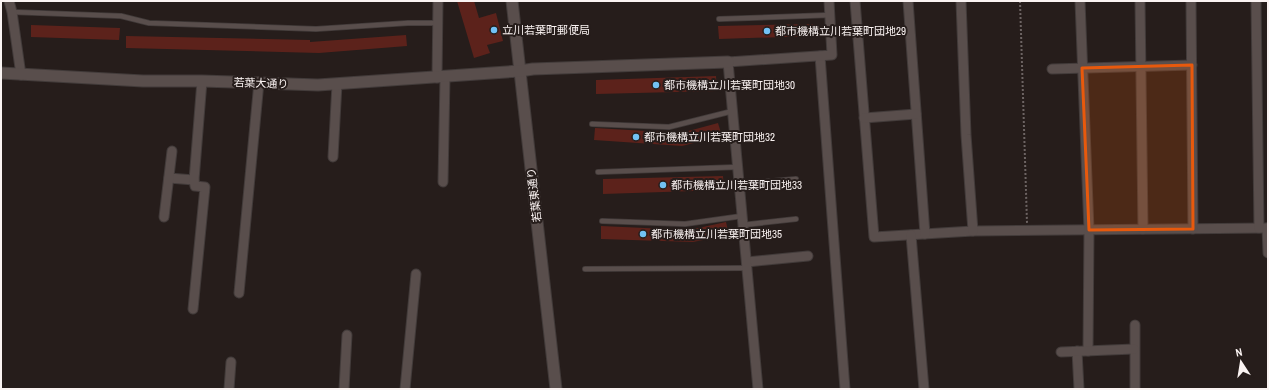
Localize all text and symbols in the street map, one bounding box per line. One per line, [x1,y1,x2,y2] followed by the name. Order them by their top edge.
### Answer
[502,23,590,37] place label: 立川若葉町郵便局
[775,24,906,38] place label: 都市機構立川若葉町団地29
[489,25,499,35] marker: 立川若葉町郵便局
[762,26,772,36] marker: 都市機構立川若葉町団地29
[233,75,289,91] street label: 若葉大通り
[664,78,795,92] place label: 都市機構立川若葉町団地30
[651,80,661,90] marker: 都市機構立川若葉町団地30
[644,130,775,144] place label: 都市機構立川若葉町団地32
[631,132,641,142] marker: 都市機構立川若葉町団地32
[524,167,544,223] street label: 若葉東通り
[671,178,802,192] place label: 都市機構立川若葉町団地33
[658,180,668,190] marker: 都市機構立川若葉町団地33
[651,227,782,241] place label: 都市機構立川若葉町団地35
[638,229,648,239] marker: 都市機構立川若葉町団地35
[1221,342,1261,382] north arrow
[1234,345,1244,360] text: N

